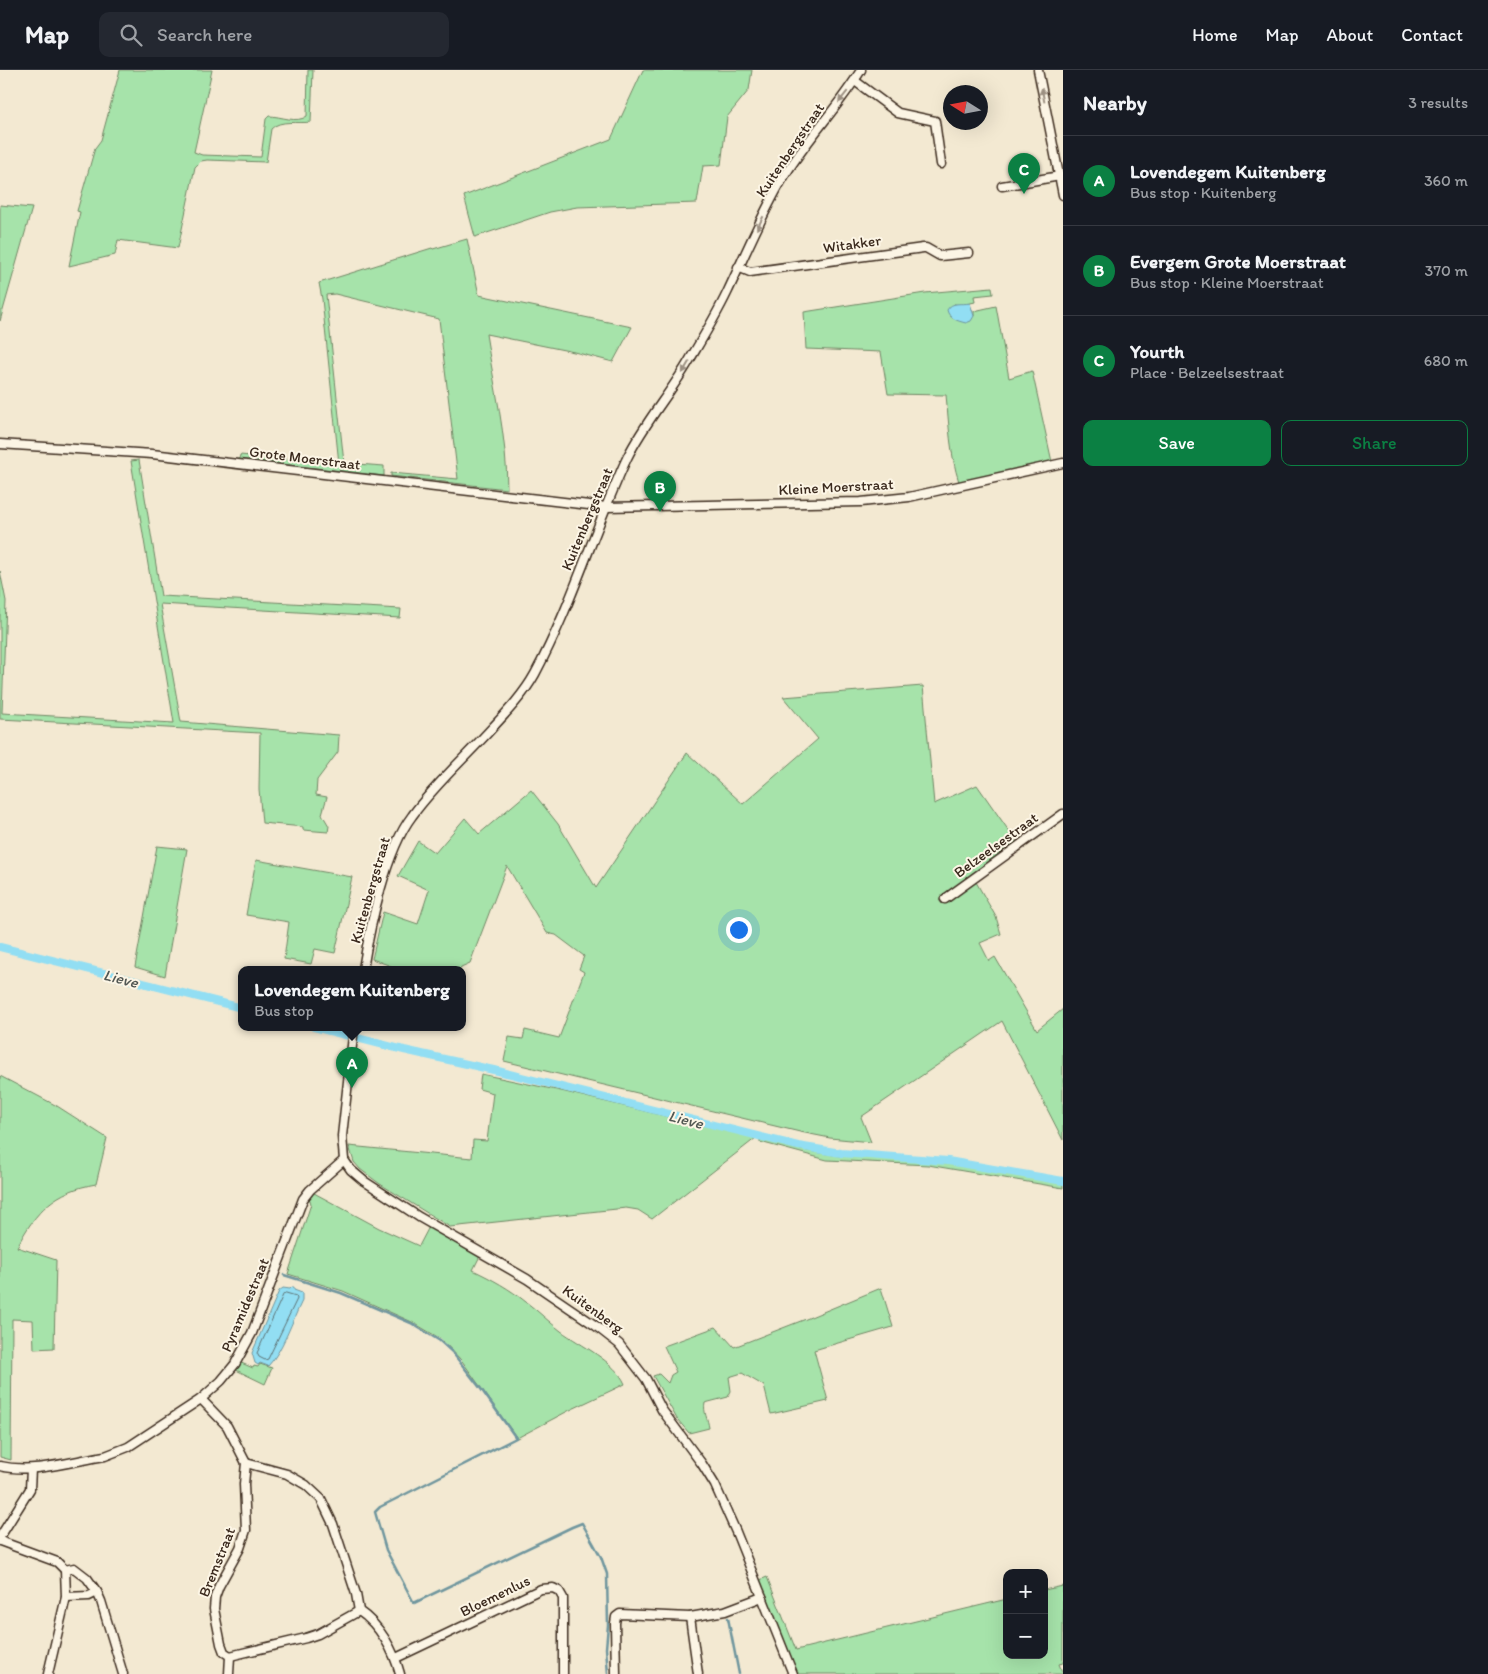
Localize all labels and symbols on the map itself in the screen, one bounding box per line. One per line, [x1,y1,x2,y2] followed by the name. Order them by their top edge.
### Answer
[943,85,988,130] north arrow
[1039,88,1047,103] one-way arrow
[838,90,848,104] one-way arrow
[752,99,828,201] street label: Kuitenbergstraat
[1008,153,1040,194] pin: C
[756,216,764,230] one-way arrow
[822,231,882,257] street label: Witakker
[681,361,690,374] one-way arrow
[248,442,362,474] street label: Grote Moerstraat
[557,465,617,573] street label: Kuitenbergstraat
[644,471,676,512] pin: B
[778,475,894,499] street label: Kleine Moerstraat
[950,808,1042,881] street label: Belzeelsestraat
[346,834,394,945] street label: Kuitenbergstraat
[726,917,752,943] your location
[102,965,141,992] water label: Lieve
[336,1047,368,1088] pin: A
[667,1106,706,1133] water label: Lieve
[217,1255,273,1355] street label: Pyramidestraat
[559,1281,627,1337] street label: Kuitenberg
[195,1524,239,1600] street label: Bremstraat
[457,1571,533,1621] street label: Bloemenlus

